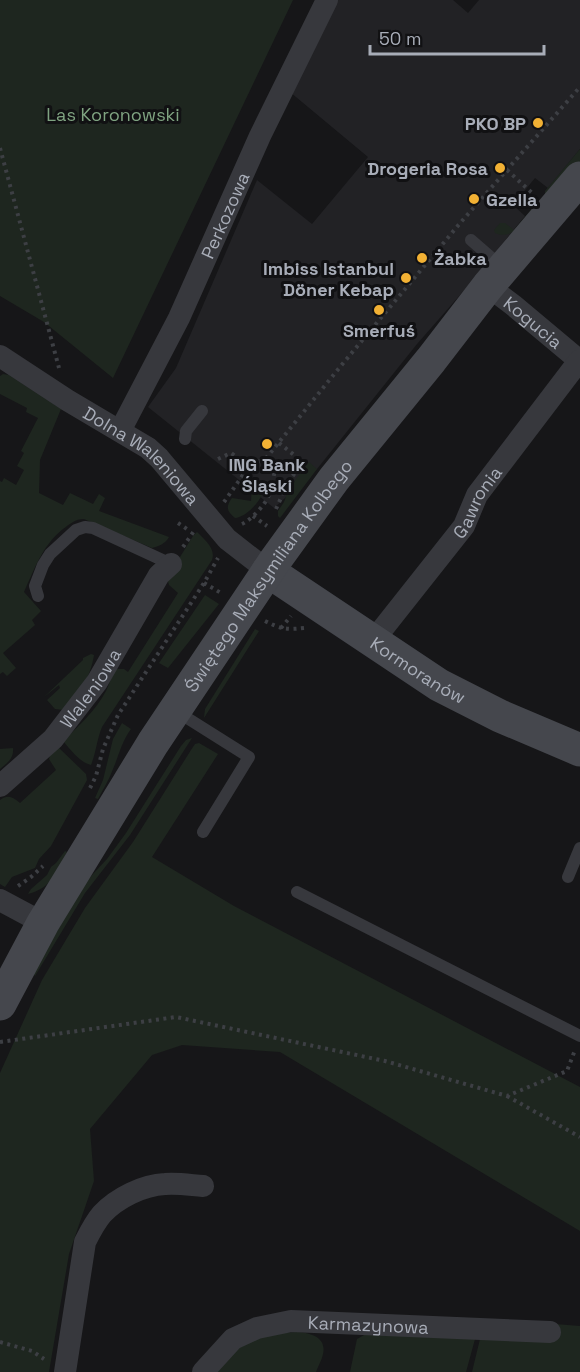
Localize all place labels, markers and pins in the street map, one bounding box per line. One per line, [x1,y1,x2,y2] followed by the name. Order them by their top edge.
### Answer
[465,112,526,135] place label: PKO BP
[531,116,545,130] marker: PKO BP
[367,157,489,180] place label: Drogeria Rosa
[493,161,507,175] marker: Drogeria Rosa
[486,188,538,211] place label: Gzella
[467,192,481,206] marker: Gzella
[434,247,487,270] place label: Żabka
[415,251,429,265] marker: Żabka
[263,257,394,301] place label: Imbiss Istanbul Döner Kebap
[399,271,413,285] marker: Imbiss Istanbul Döner Kebap
[372,303,386,317] marker: Smerfuś
[343,319,415,342] place label: Smerfuś
[260,437,274,451] marker: ING Bank Śląski
[229,453,305,497] place label: ING Bank Śląski

